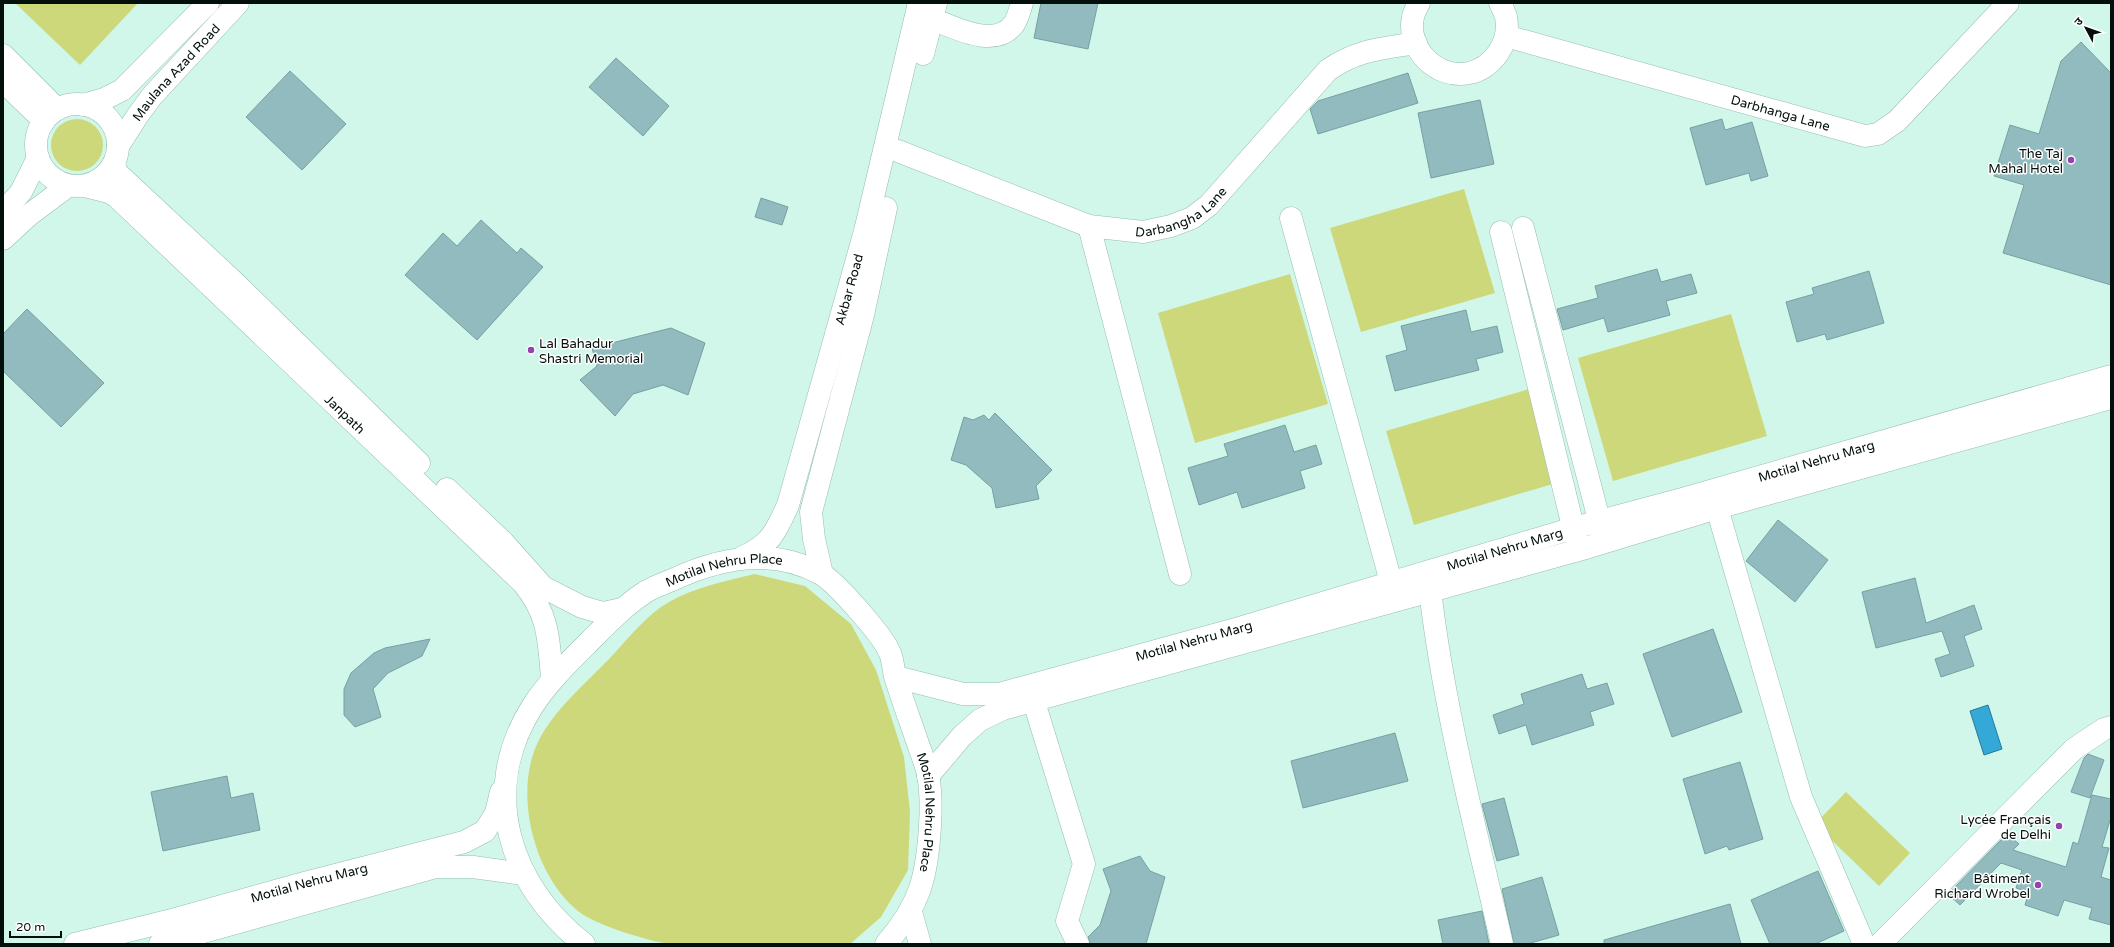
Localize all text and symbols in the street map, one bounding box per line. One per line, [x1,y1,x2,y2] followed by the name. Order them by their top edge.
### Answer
[2066,8,2106,48] north arrow
[2072,15,2086,28] text: उ
[129,21,224,125] street label: Maulana Azad Road
[1729,92,1832,135] street label: Darbhanga Lane
[1988,146,2063,177] place label: The Taj Mahal Hotel
[2066,155,2076,165] marker: The Taj Mahal Hotel
[1134,184,1230,241] street label: Darbangha Lane
[832,252,867,327] street label: Akbar Road
[539,336,643,367] place label: Lal Bahadur Shastri Memorial
[526,345,536,355] marker: Lal Bahadur Shastri Memorial
[321,392,368,438] street label: Janpath
[1756,437,1876,486] street label: Motilal Nehru Marg
[1445,525,1565,575] street label: Motilal Nehru Marg
[663,551,784,591] street label: Motilal Nehru Place
[1134,618,1254,665] street label: Motilal Nehru Marg
[913,750,938,874] street label: Motilal Nehru Place
[1960,812,2051,843] place label: Lycée Français de Delhi
[2054,821,2064,831] marker: Lycée Français de Delhi
[249,860,369,907] street label: Motilal Nehru Marg
[1934,871,2030,902] place label: Bâtiment Richard Wrobel
[2033,880,2043,890] marker: Bâtiment Richard Wrobel
[10,913,61,939] scale bar
[16,920,45,934] text: 20 m

